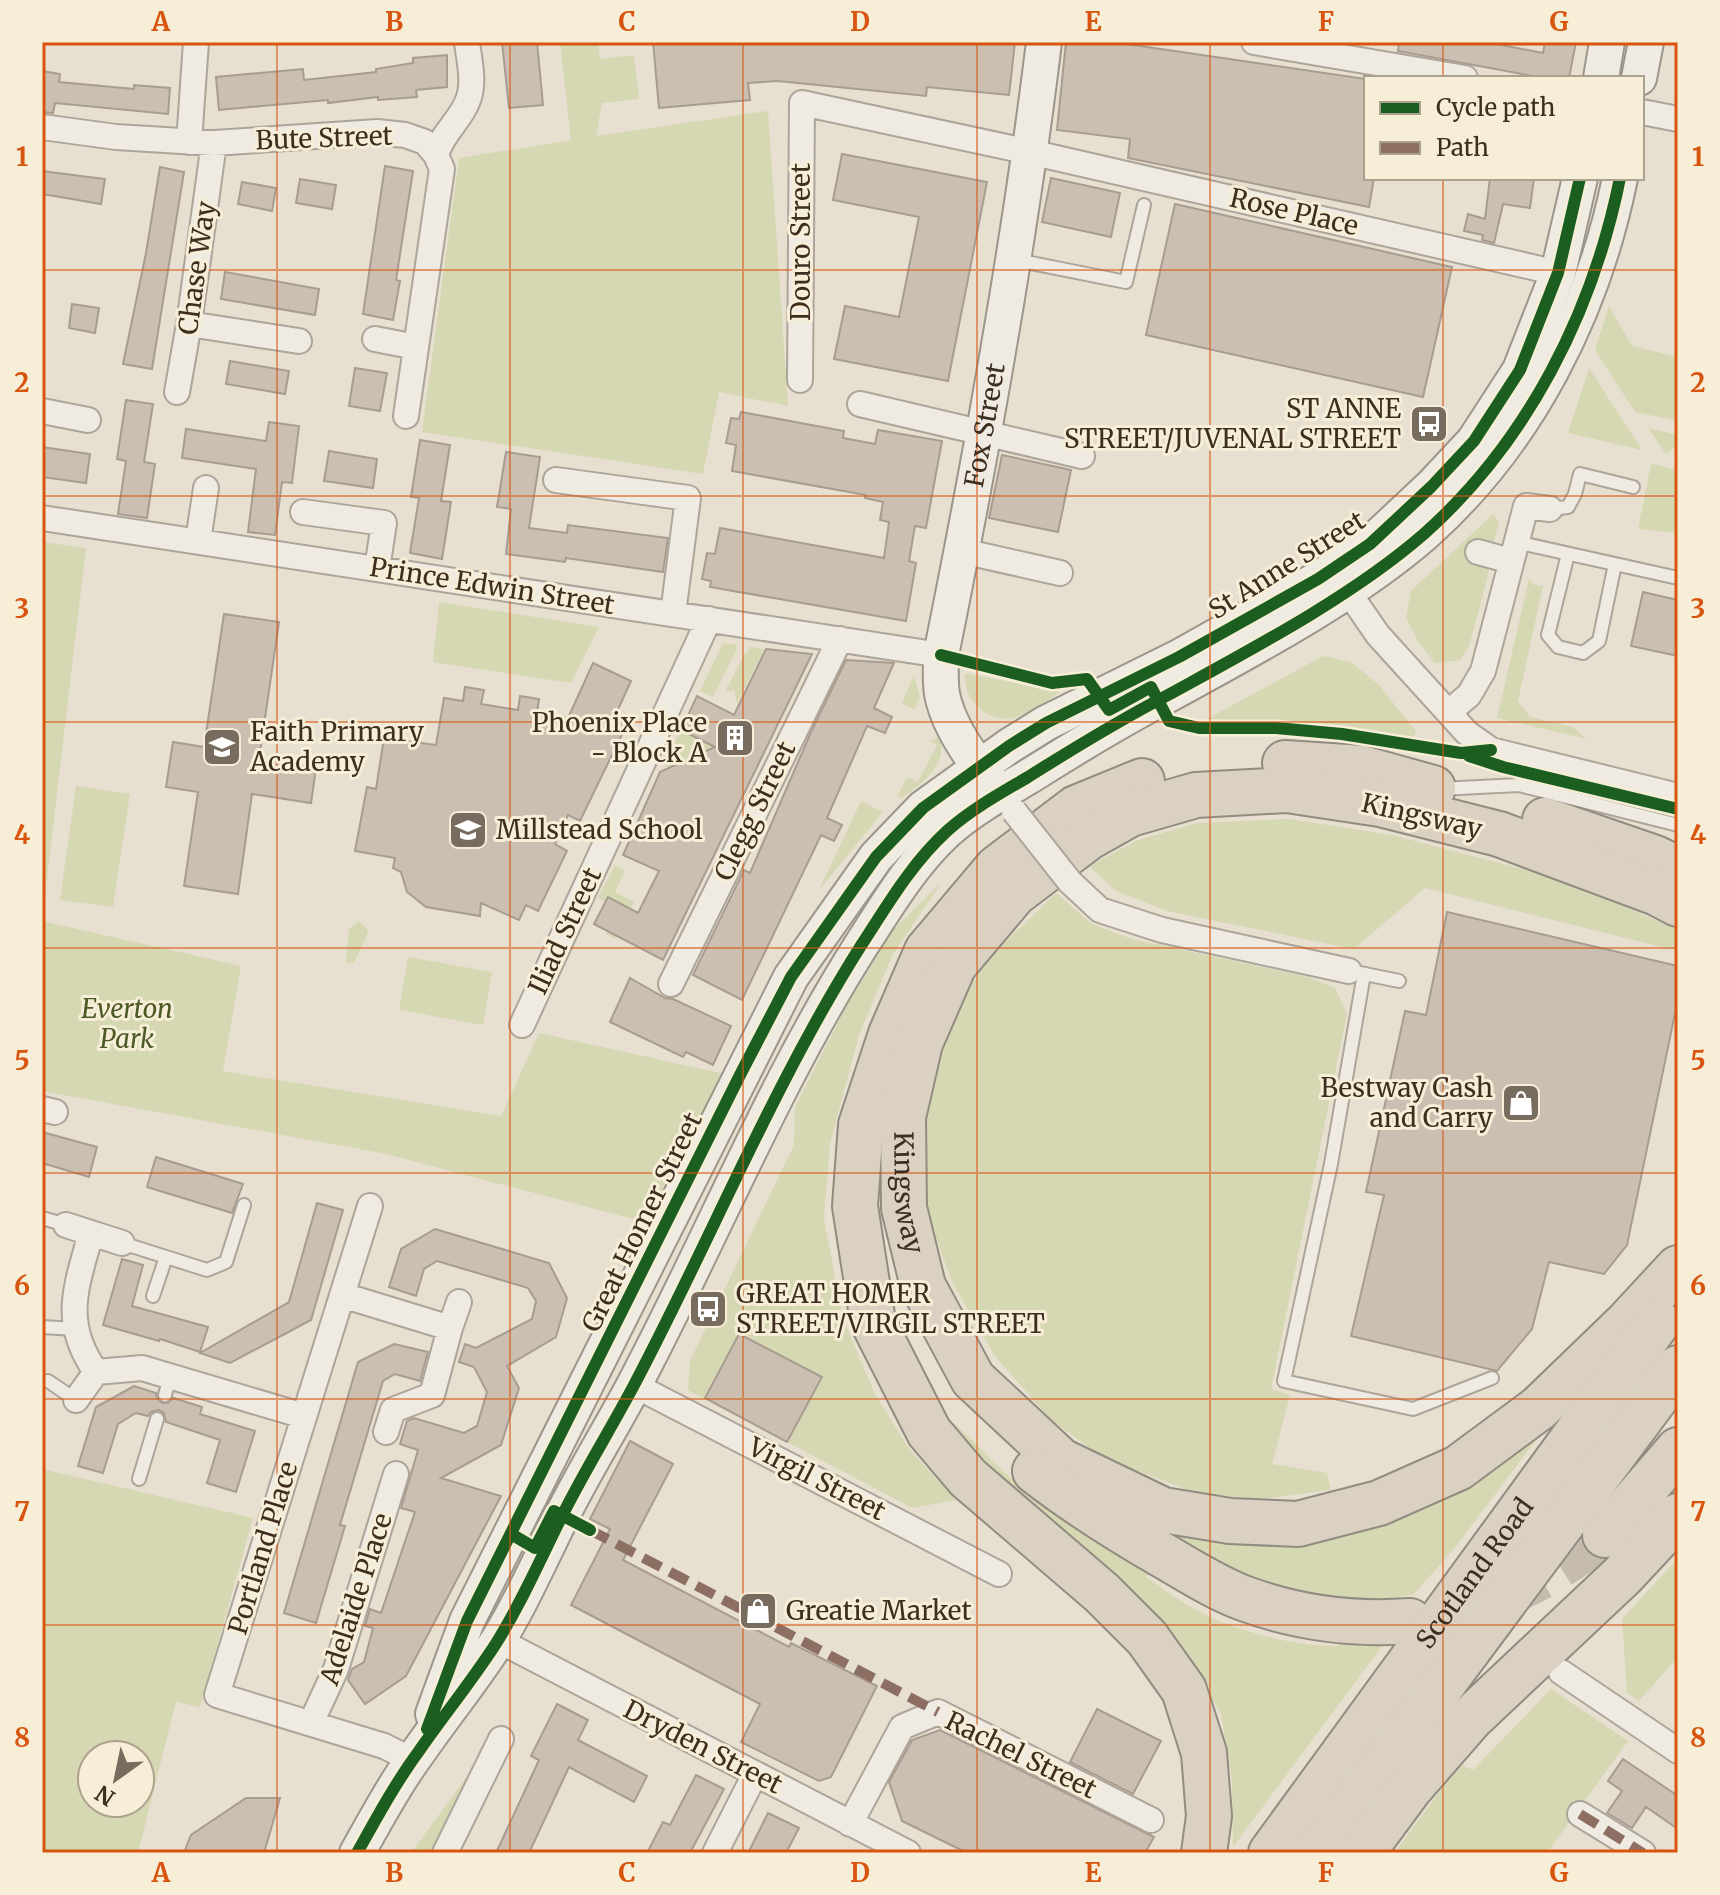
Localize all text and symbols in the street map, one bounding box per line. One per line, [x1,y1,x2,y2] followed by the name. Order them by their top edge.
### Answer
[151,5,171,38] text: A
[385,5,403,38] text: B
[618,5,636,38] text: C
[850,5,870,38] text: D
[1085,5,1102,38] text: E
[1318,5,1334,38] text: F
[1550,5,1569,38] text: G
[1364,76,1644,180] legend
[1436,92,1555,123] text: Cycle path
[255,119,393,156] street label: Bute Street
[1436,132,1489,163] text: Path
[16,140,28,173] text: 1
[1692,140,1704,173] text: 1
[784,163,817,321] street label: Douro Street
[1227,181,1361,242] street label: Rose Place
[171,198,222,337] street label: Chase Way
[957,361,1012,490] street label: Fox Street
[14,366,30,399] text: 2
[1690,366,1706,399] text: 2
[1064,392,1401,455] place label: ST ANNE STREET/JUVENAL STREET
[1408,403,1450,445] bus stop icon: ST ANNE STREET/JUVENAL STREET
[1202,503,1371,626] street label: St Anne Street
[367,550,617,621] street label: Prince Edwin Street
[15,592,29,625] text: 3
[1691,592,1705,625] text: 3
[532,706,708,769] place label: Phoenix Place - Block A
[249,715,425,778] place label: Faith Primary Academy
[714,717,756,759] building icon: Phoenix Place - Block A
[201,726,243,768] school or university icon: Faith Primary Academy
[707,736,802,886] street label: Clegg Street
[1359,786,1487,846] street label: Kingsway
[447,809,489,851] school or university icon: Millstead School
[496,813,703,846] place label: Millstead School
[14,818,31,851] text: 4
[1690,818,1707,851] text: 4
[521,862,608,1000] street label: Iliad Street
[81,992,173,1055] park label: Everton Park
[14,1044,30,1077] text: 5
[1690,1044,1706,1077] text: 5
[1320,1071,1494,1134] place label: Bestway Cash and Carry
[1500,1082,1542,1124] shop icon: Bestway Cash and Carry
[574,1107,709,1337] street label: Great Homer Street
[887,1131,932,1258] street label: Kingsway
[14,1269,30,1302] text: 6
[1690,1269,1706,1302] text: 6
[736,1277,1045,1340] place label: GREAT HOMER STREET/VIRGIL STREET
[687,1288,729,1330] bus stop icon: GREAT HOMER STREET/VIRGIL STREET
[742,1429,891,1527] street label: Virgil Street
[221,1457,305,1638] street label: Portland Place
[1409,1491,1540,1655] street label: Scotland Road
[14,1495,30,1528] text: 7
[1690,1495,1706,1528] text: 7
[312,1509,399,1690] street label: Adelaide Place
[737,1590,779,1632] shop icon: Greatie Market
[786,1594,972,1627] place label: Greatie Market
[618,1692,788,1801] street label: Dryden Street
[940,1704,1102,1805] street label: Rachel Street
[14,1721,30,1754] text: 8
[1690,1721,1706,1754] text: 8
[76,1739,156,1819] north arrow
[90,1779,120,1812] text: N
[151,1856,171,1889] text: A
[385,1856,403,1889] text: B
[618,1856,636,1889] text: C
[850,1856,870,1889] text: D
[1085,1856,1102,1889] text: E
[1318,1856,1334,1889] text: F
[1550,1856,1569,1889] text: G

